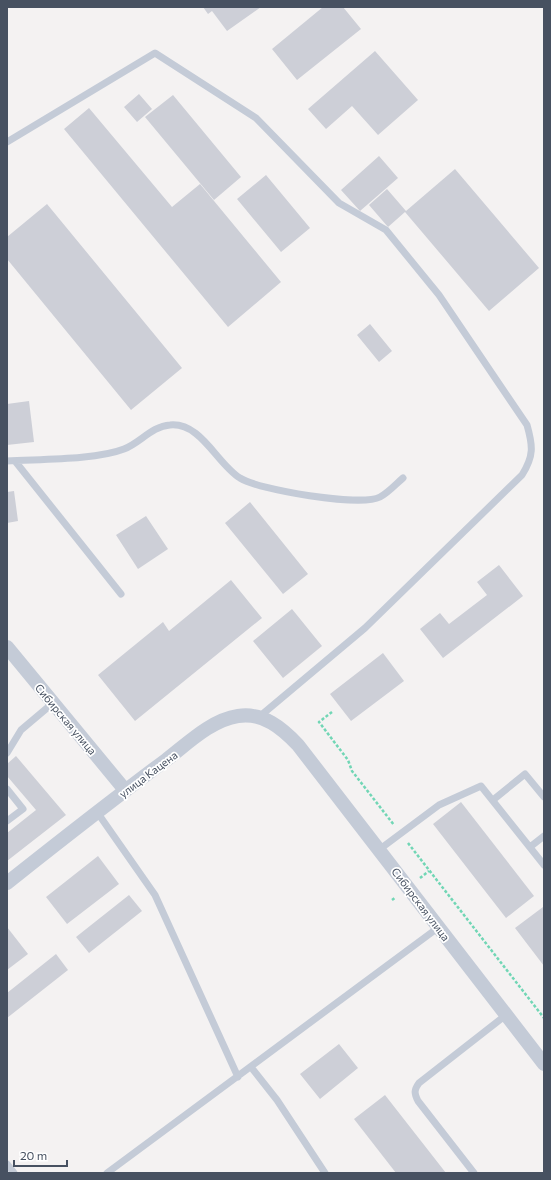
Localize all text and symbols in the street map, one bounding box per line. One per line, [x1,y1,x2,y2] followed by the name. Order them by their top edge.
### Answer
[33,681,99,757] street label: Сибирская улица
[116,748,180,800] street label: улица Кацена
[389,865,453,943] street label: Сибирская улица
[14,1142,67,1168] scale bar
[20,1148,47,1162] text: 20 m

